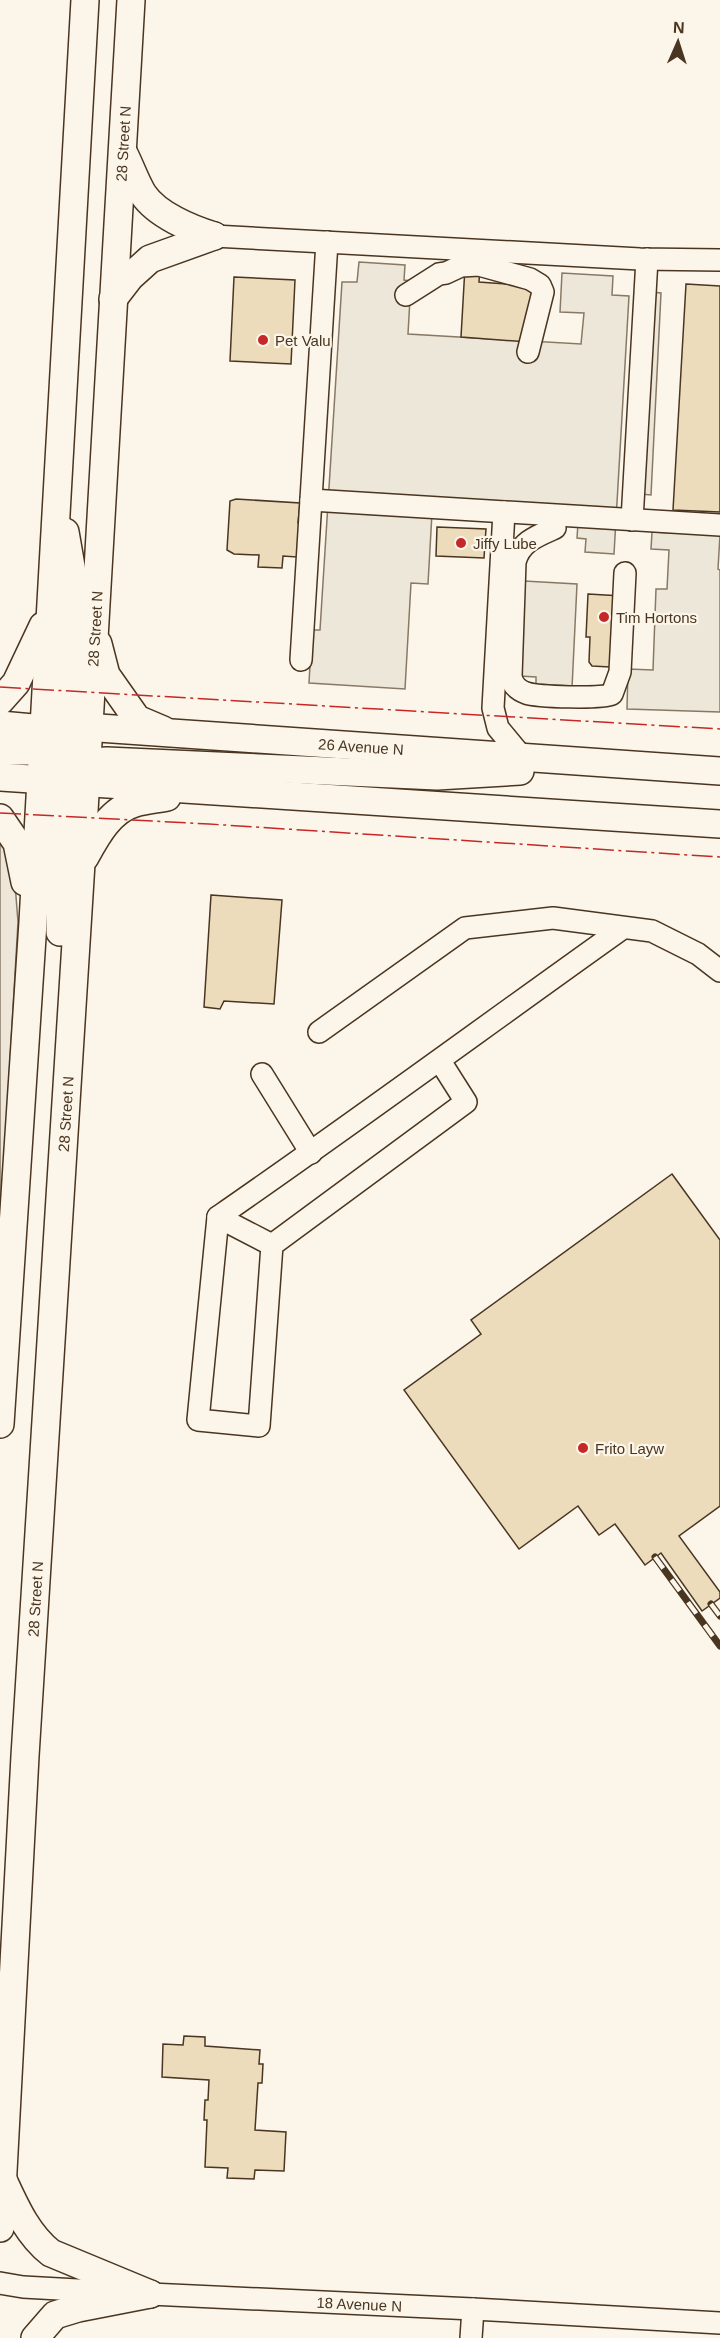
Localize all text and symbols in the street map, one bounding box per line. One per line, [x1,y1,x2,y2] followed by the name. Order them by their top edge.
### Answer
[648,12,708,72] north arrow
[673,19,685,36] text: N
[112,105,133,182] street label: 28 Street N
[275,332,331,349] place label: Pet Valu
[256,333,270,347] marker: Pet Valu
[473,535,537,552] place label: Jiffy Lube
[454,536,468,550] marker: Jiffy Lube
[84,590,105,667] street label: 28 Street N
[616,609,697,626] place label: Tim Hortons
[597,610,611,624] marker: Tim Hortons
[318,735,404,758] street label: 26 Avenue N
[54,1076,76,1152] street label: 28 Street N
[595,1440,664,1457] place label: Frito Layw
[576,1441,590,1455] marker: Frito Layw
[24,1561,46,1637] street label: 28 Street N
[316,2293,402,2314] street label: 18 Avenue N

